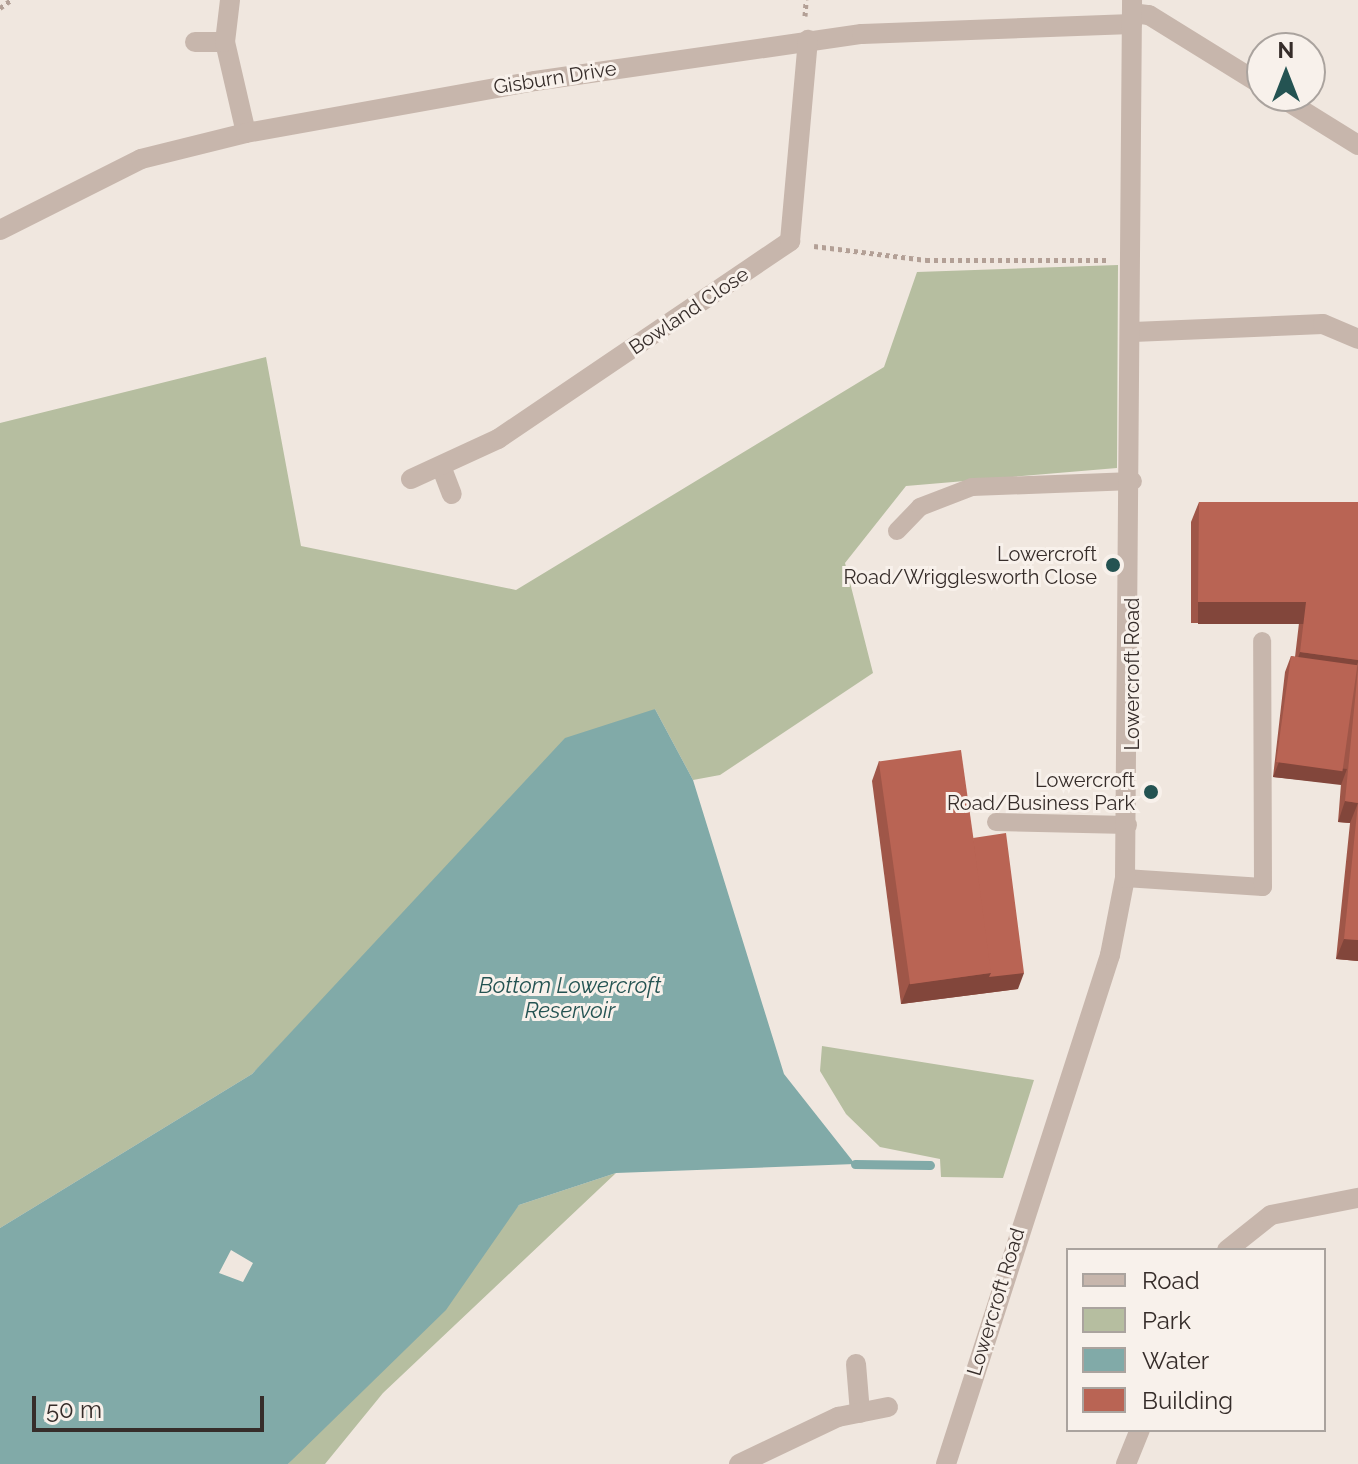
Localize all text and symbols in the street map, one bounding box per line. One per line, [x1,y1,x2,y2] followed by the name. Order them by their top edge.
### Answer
[1246,32,1326,112] north arrow
[1278,37,1294,63] text: N
[492,56,618,100] street label: Gisburn Drive
[625,262,753,360] street label: Bowland Close
[843,542,1097,589] place label: Lowercroft Road/Wrigglesworth Close
[1104,556,1122,574] marker: Lowercroft Road/Wrigglesworth Close
[1120,597,1144,751] street label: Lowercroft Road
[947,768,1135,815] place label: Lowercroft Road/Business Park
[1142,783,1160,801] marker: Lowercroft Road/Business Park
[479,972,661,1024] water label: Bottom Lowercroft Reservoir
[962,1225,1030,1379] street label: Lowercroft Road
[1066,1248,1326,1432] legend
[1142,1266,1200,1295] text: Road
[1142,1306,1191,1335] text: Park
[1142,1346,1209,1375] text: Water
[36,1380,268,1430] scale bar
[1142,1386,1233,1415] text: Building
[46,1395,102,1424] text: 50 m

